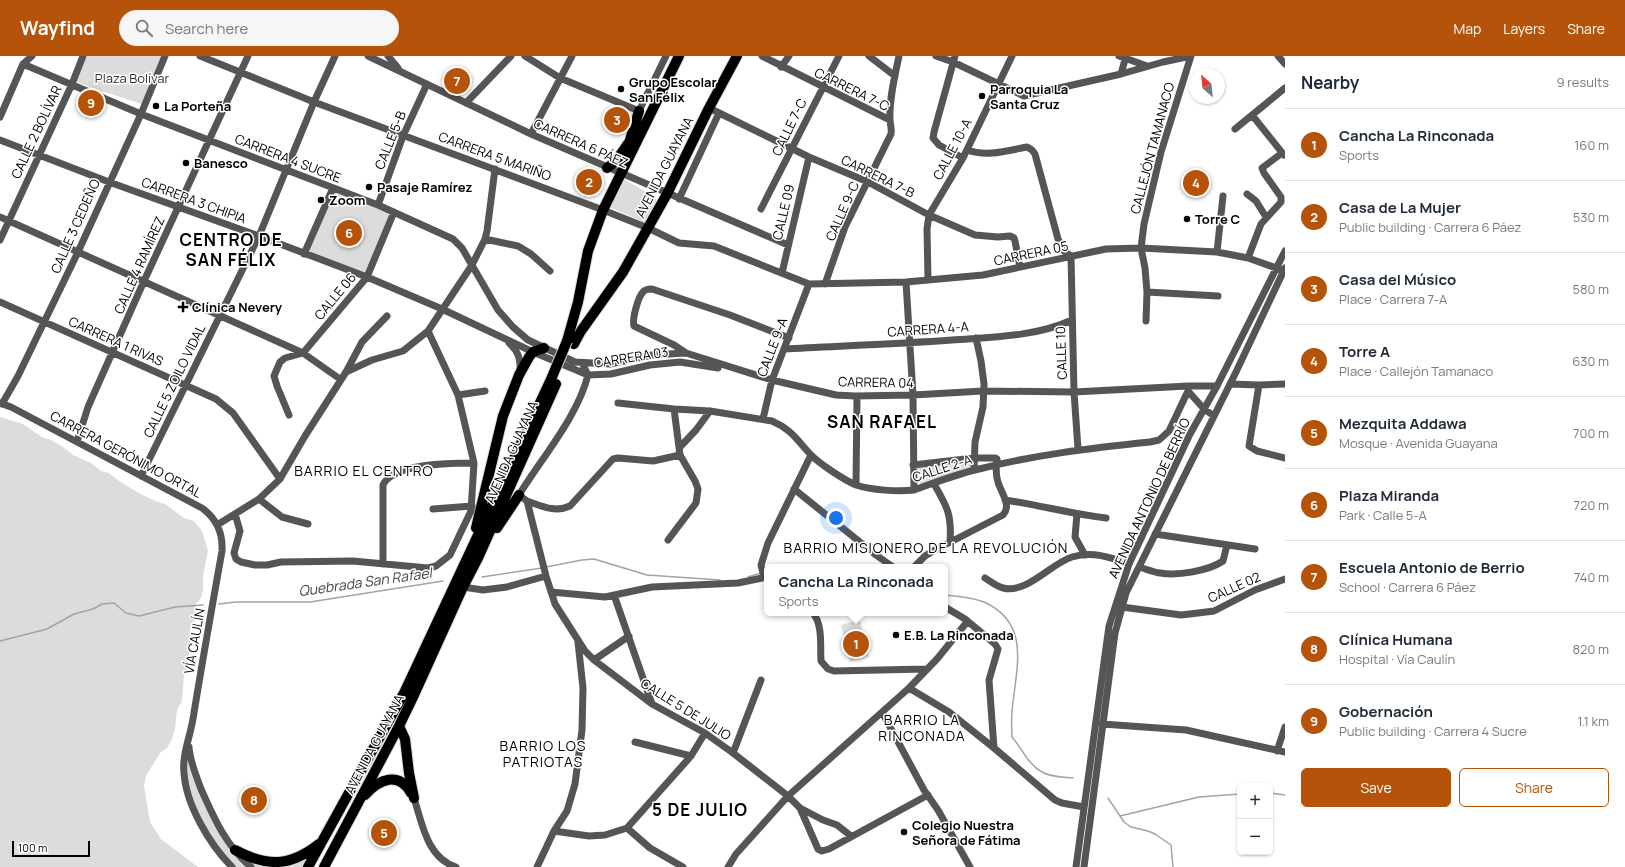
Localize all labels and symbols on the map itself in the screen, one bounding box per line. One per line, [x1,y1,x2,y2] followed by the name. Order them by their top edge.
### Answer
[812,63,892,115] street label: CARRERA 7-C
[444,66,470,96] pin: 7
[1189,68,1225,104] north arrow
[95,69,169,87] park label: Plaza Bolívar
[629,73,717,106] place label: Grupo Escolar San Félix
[990,80,1068,113] place label: Parroquia La Santa Cruz
[1126,80,1178,216] street label: CALLEJÓN TAMANACO
[7,82,65,182] street label: CALLE 2 BOLÍVAR
[616,84,626,94] marker: Grupo Escolar San Félix
[78,88,104,118] pin: 9
[977,91,987,101] marker: Parroquia La Santa Cruz
[767,95,811,159] street label: CALLE 7-C
[164,97,231,115] place label: La Porteña
[151,101,161,111] marker: La Porteña
[604,105,630,135] pin: 3
[370,108,410,172] street label: CALLE 5-B
[531,114,631,172] street label: CARRERA 6 PÁEZ
[631,114,697,220] street label: AVENIDA GUAYANA
[928,115,976,183] street label: CALLE 10-A
[436,127,555,185] street label: CARRERA 5 MARIÑO
[232,129,344,187] street label: CARRERA 4 SUCRE
[838,150,918,202] street label: CARRERA 7-B
[194,154,248,172] place label: Banesco
[181,158,191,168] marker: Banesco
[576,167,602,197] pin: 2
[1183,168,1209,198] pin: 4
[139,173,249,227] street label: CARRERA 3 CHIPIA
[46,175,104,276] street label: CALLE 3 CEDEÑO
[377,178,473,196] place label: Pasaje Ramírez
[821,178,863,244] street label: CALLE 9-C
[364,182,374,192] marker: Pasaje Ramírez
[768,182,798,242] street label: CALLE 09
[329,191,365,209] place label: Zoom
[316,195,326,205] marker: Zoom
[1195,210,1241,228] place label: Torre C
[109,213,169,317] street label: CALLE 4 RAMÍREZ
[1182,214,1192,224] marker: Torre C
[336,218,362,248] pin: 6
[179,228,283,271] district label: CENTRO DE SAN FÉLIX
[992,236,1070,270] street label: CARRERA 05
[310,269,360,323] street label: CALLE 06
[192,298,283,316] place label: Clínica Nevery
[177,301,189,313] marker: Clínica Nevery
[66,312,166,370] street label: CARRERA 1 RIVAS
[752,315,792,379] street label: CALLE 9-A
[887,317,969,341] street label: CARRERA 4-A
[139,321,209,441] street label: CALLE 5 ZOILO VIDAL
[1051,326,1071,380] street label: CALLE 10
[592,342,670,372] street label: CARRERA 03
[838,372,914,392] street label: CARRERA 04
[480,398,542,506] street label: AVENIDA GUAYANA
[47,406,205,502] street label: CARRERA GERÓNIMO ORTAL
[827,410,937,433] district label: SAN RAFAEL
[1104,414,1194,581] street label: AVENIDA ANTONIO DE BERRÍO
[910,450,974,486] street label: CALLE 2-A
[294,461,434,480] district label: BARRIO EL CENTRO
[826,508,846,528] your location
[784,538,1068,557] district label: BARRIO MISIONERO DE LA REVOLUCIÓN
[297,563,435,600] water label: Quebrada San Rafael
[1205,567,1263,607] street label: CALLE 02
[179,607,209,675] street label: VÍA CAULÍN
[904,626,1014,644] place label: E.B. La Rinconada
[843,629,869,659] pin: 1
[891,630,901,640] marker: E.B. La Rinconada
[637,674,735,744] street label: CALLE 5 DE JULIO
[340,691,408,797] street label: AVENIDA GUAYANA
[878,710,966,745] district label: BARRIO LA RINCONADA
[500,736,586,771] district label: BARRIO LOS PATRIOTAS
[241,785,267,815] pin: 8
[652,798,748,821] district label: 5 DE JULIO
[912,816,1021,849] place label: Colegio Nuestra Señora de Fátima
[371,818,397,848] pin: 5
[899,827,909,837] marker: Colegio Nuestra Señora de Fátima
[12,839,90,858] scale bar

